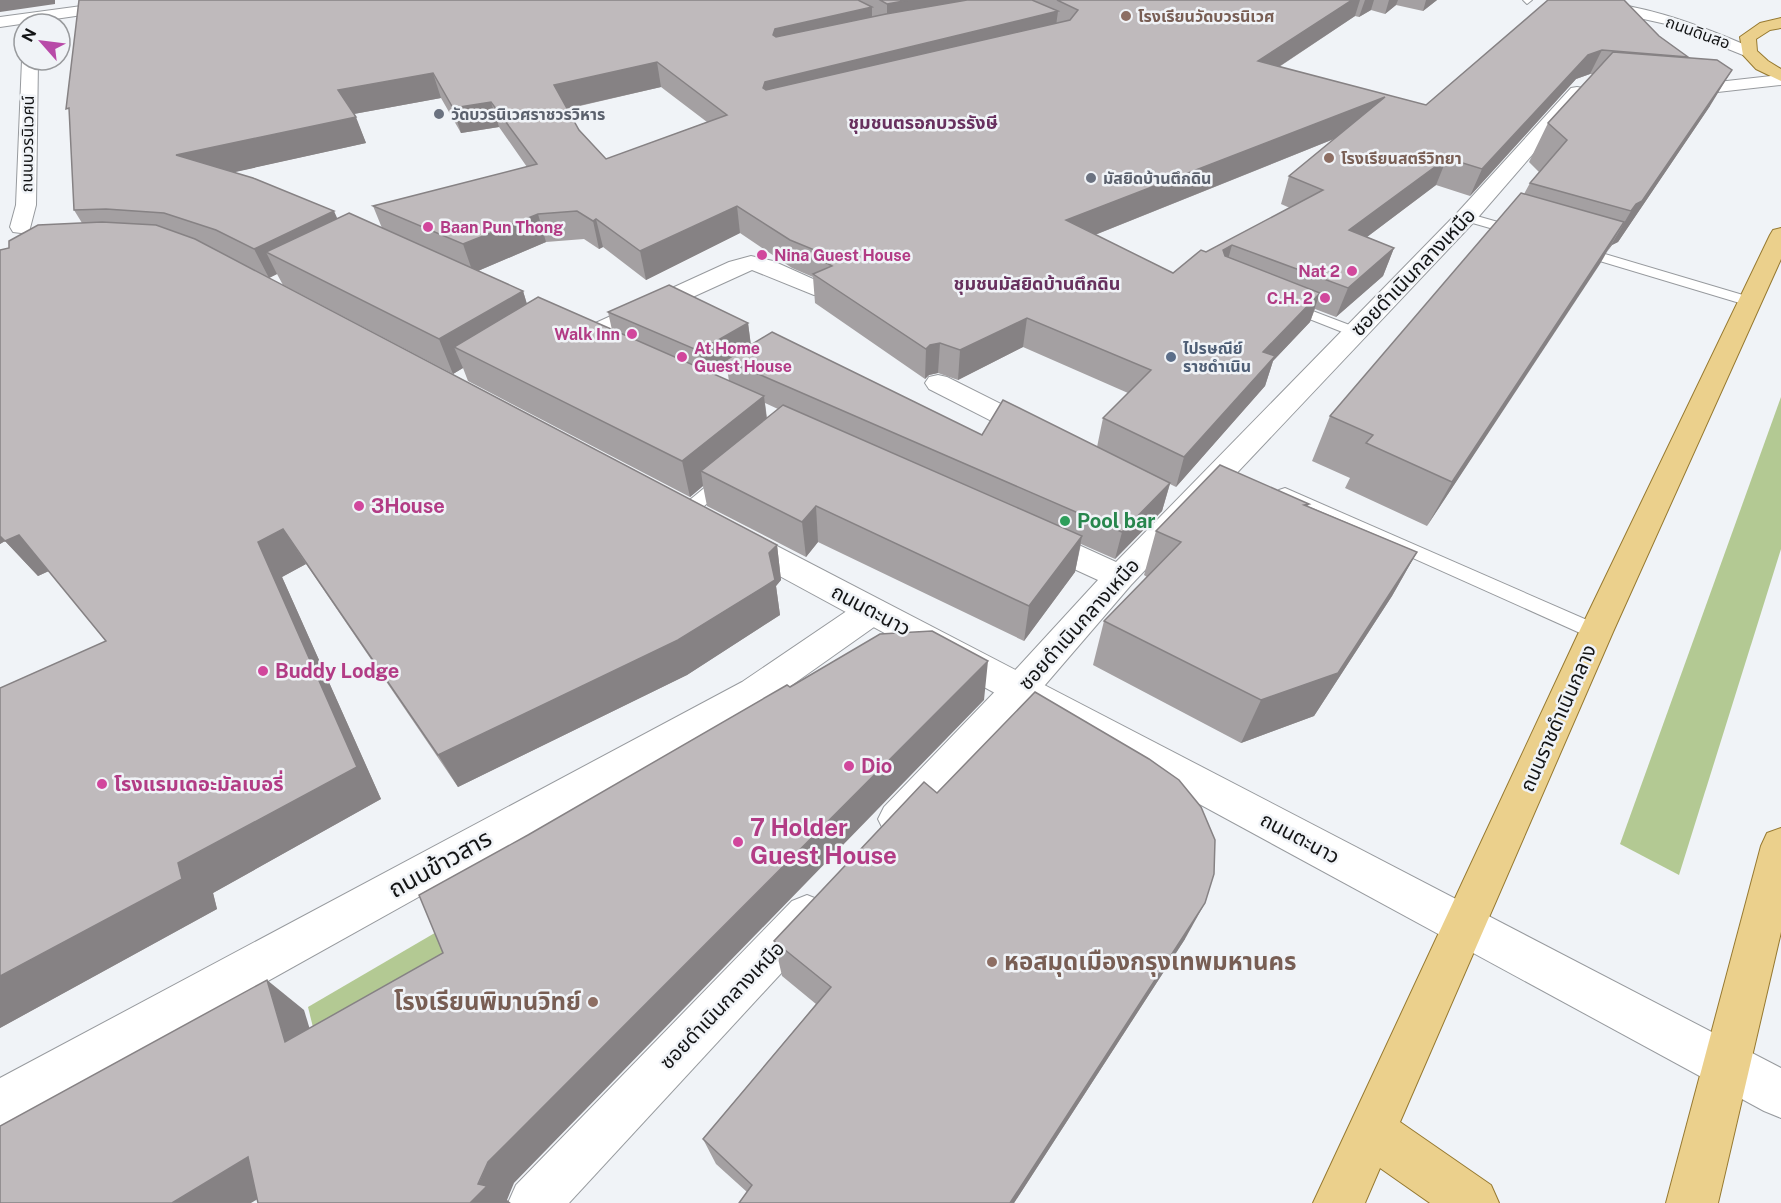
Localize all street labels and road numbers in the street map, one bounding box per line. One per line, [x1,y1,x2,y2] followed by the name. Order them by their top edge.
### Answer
[1663,12,1733,53] street label: ถนนดินสอ
[17,95,38,193] street label: ถนนบวรนิเวศน์
[1346,203,1480,341] street label: ซอยดำเนินกลางเหนือ
[1014,553,1144,695] street label: ซอยดำเนินกลางเหนือ
[827,579,915,641] street label: ถนนตะนาว
[1515,641,1601,795] street label: ถนนราชดำเนินกลาง
[1256,807,1344,869] street label: ถนนตะนาว
[383,823,496,903] street label: ถนนข้าวสาร
[655,936,789,1074] street label: ซอยดำเนินกลางเหนือ

